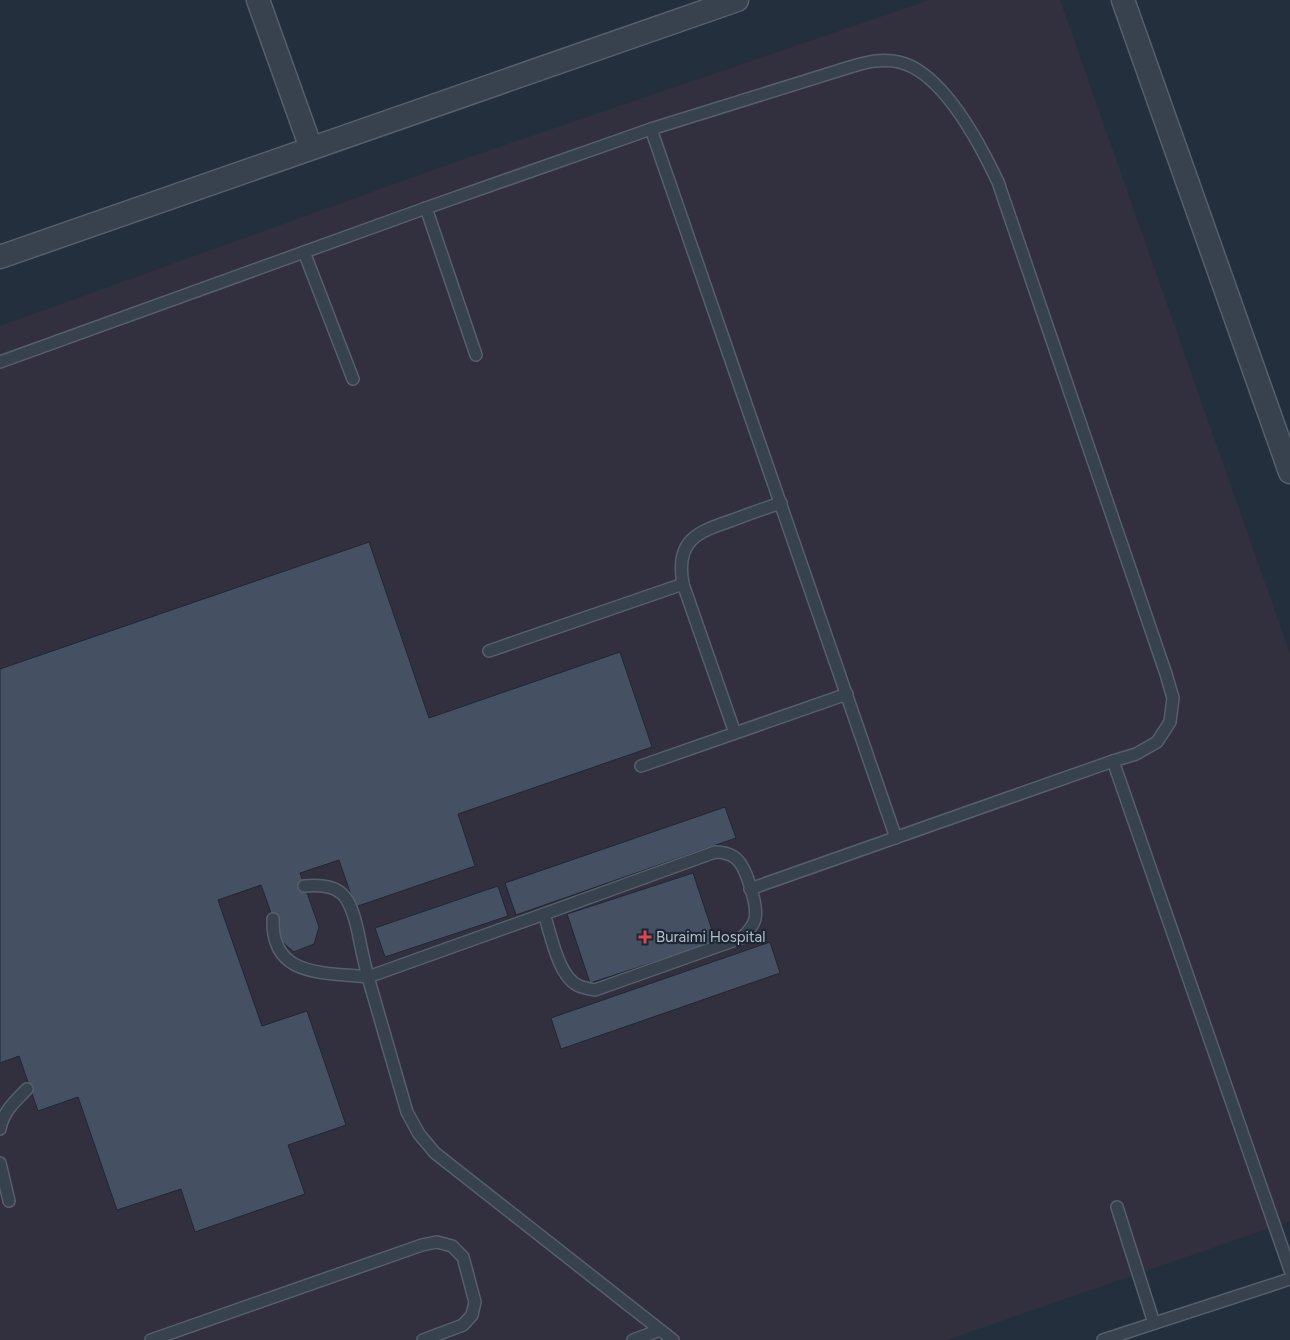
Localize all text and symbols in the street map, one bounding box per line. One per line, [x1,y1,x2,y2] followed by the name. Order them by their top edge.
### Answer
[656,928,766,946] place label: Buraimi Hospital
[638,930,652,944] marker: Buraimi Hospital

